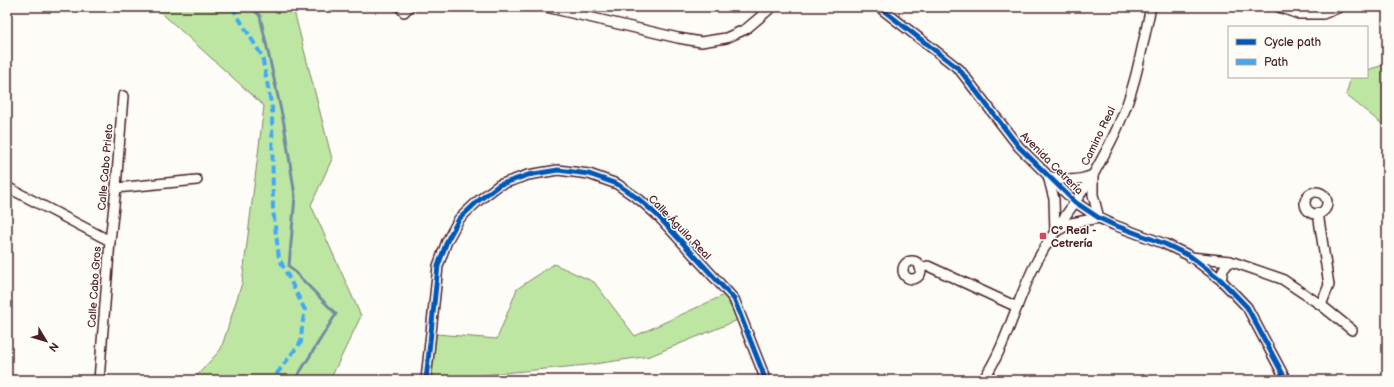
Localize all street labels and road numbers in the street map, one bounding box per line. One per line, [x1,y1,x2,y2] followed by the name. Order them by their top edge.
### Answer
[1079,105,1118,168] street label: Camino Real
[95,123,116,211] street label: Calle Cabo Prieto
[1018,129,1086,197] street label: Avenida Cetrería
[646,192,714,262] street label: Calle Águila Real
[85,245,104,328] street label: Calle Cabo Gros

